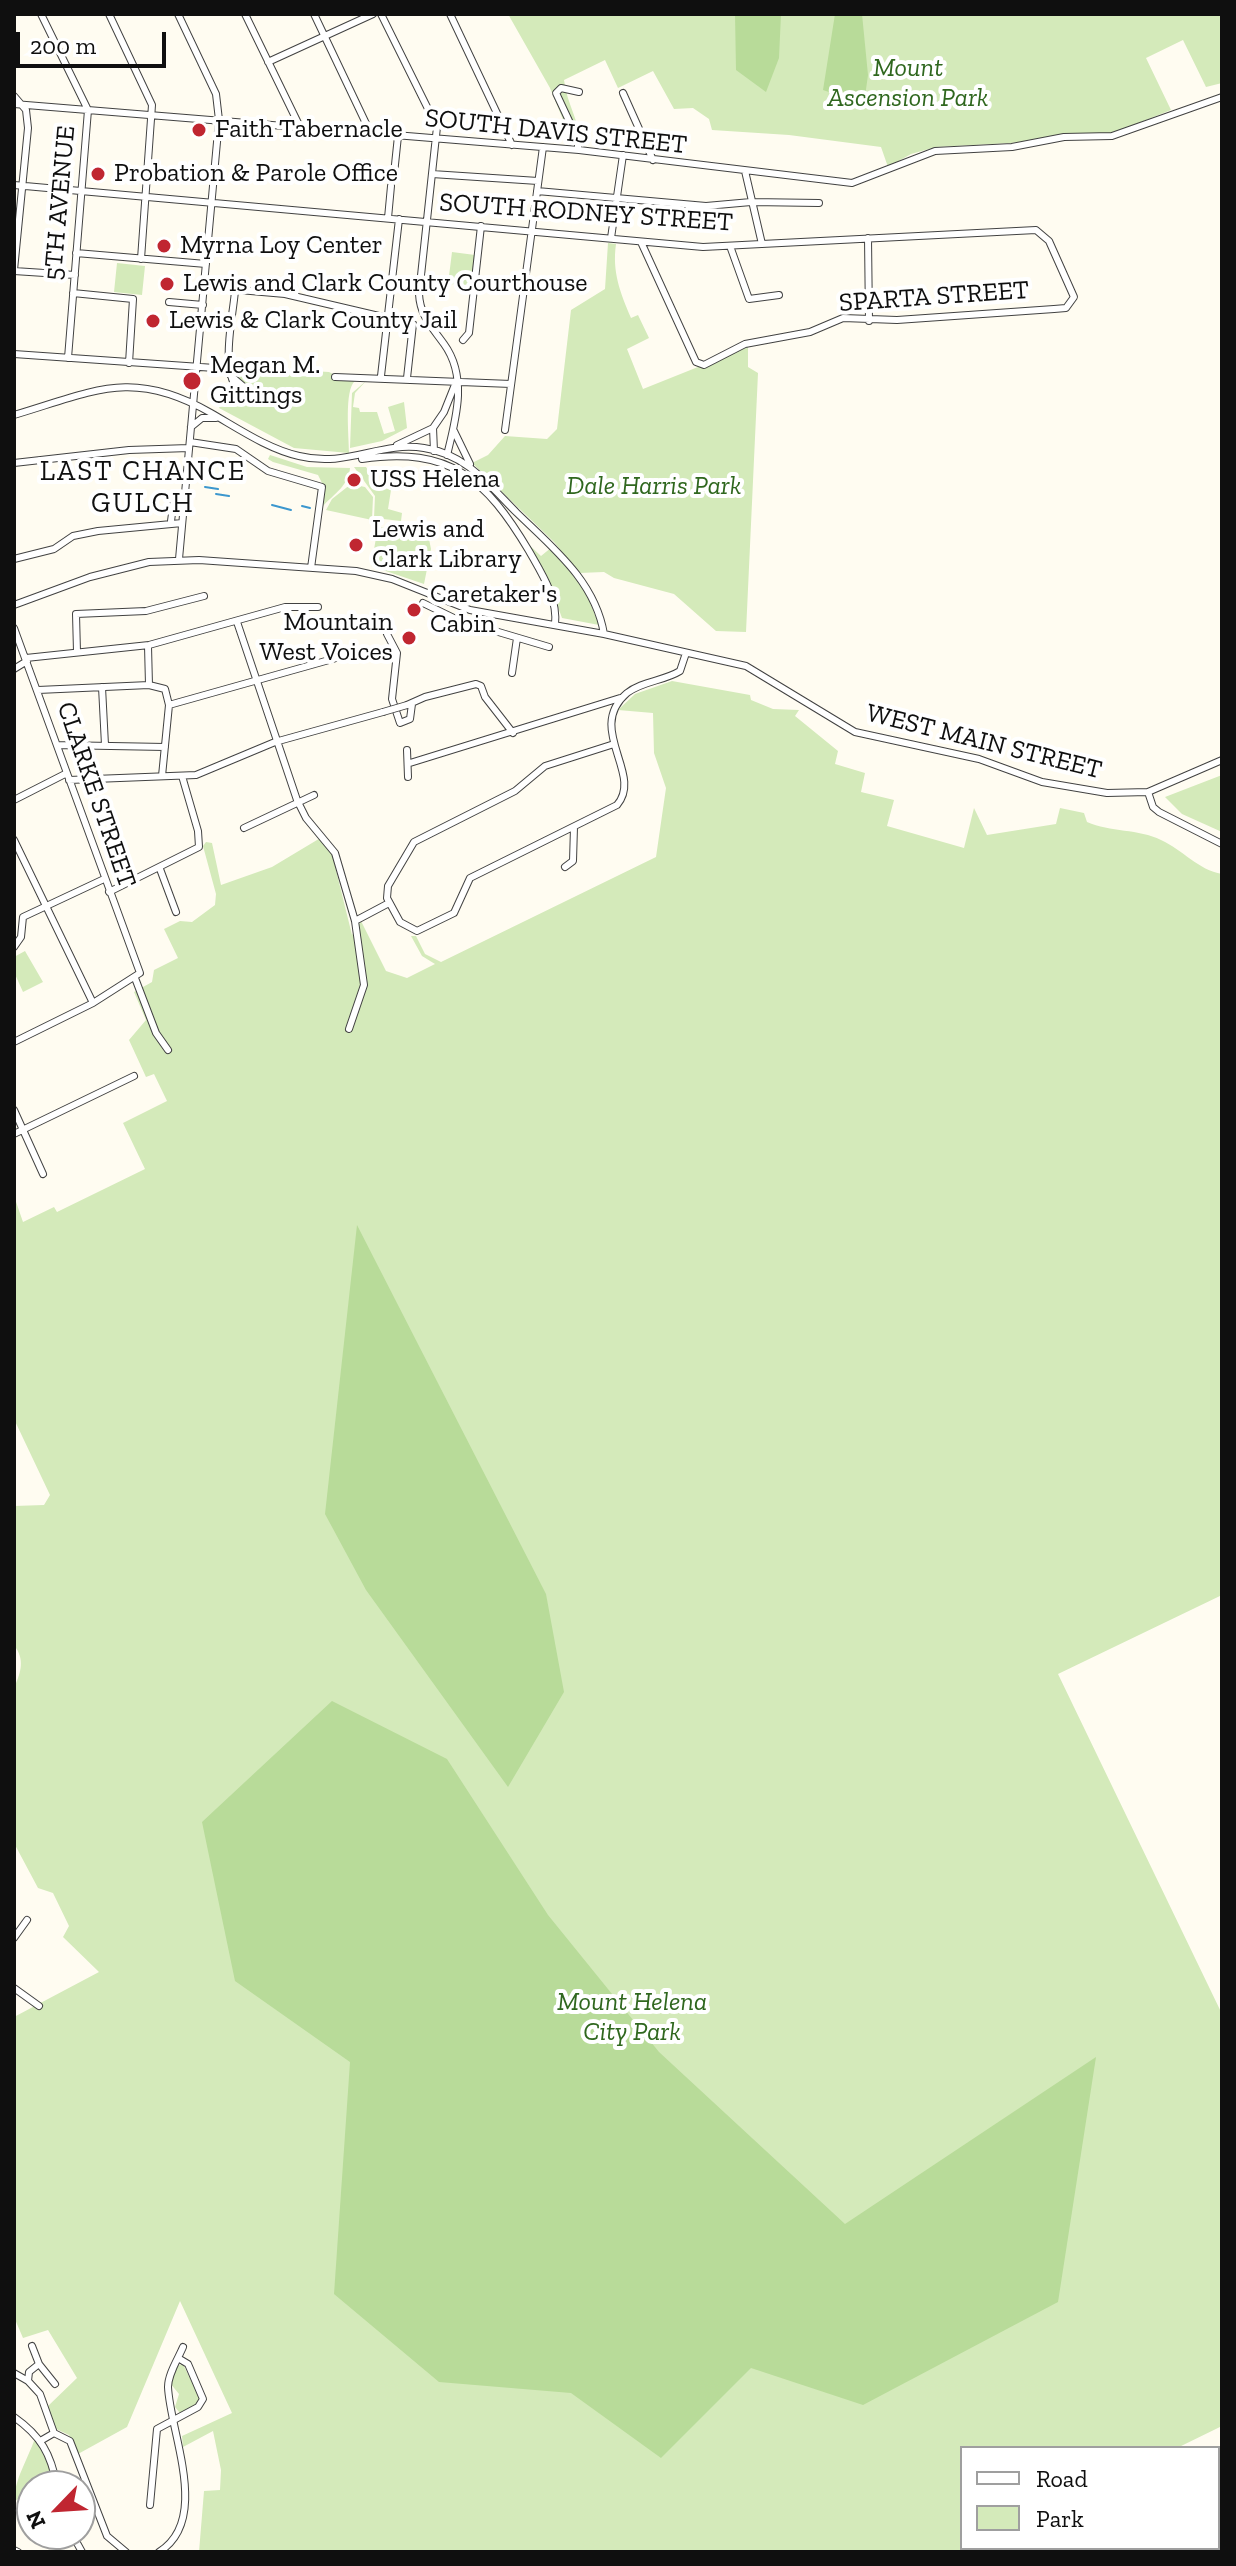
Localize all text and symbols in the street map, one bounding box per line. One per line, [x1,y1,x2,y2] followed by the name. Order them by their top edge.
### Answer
[20,16,170,66] scale bar
[30,31,96,60] text: 200 m
[828,53,988,114] park label: Mount Ascension Park
[423,103,689,161] street label: SOUTH DAVIS STREET
[215,114,403,146] place label: Faith Tabernacle
[190,121,208,139] marker: Faith Tabernacle
[38,124,82,282] street label: 5TH AVENUE
[114,158,398,190] place label: Probation & Parole Office
[89,165,107,183] marker: Probation & Parole Office
[438,187,734,239] street label: SOUTH RODNEY STREET
[180,230,383,262] place label: Myrna Loy Center
[155,237,173,255] marker: Myrna Loy Center
[183,268,588,300] place label: Lewis and Clark County Courthouse
[158,275,176,293] marker: Lewis and Clark County Courthouse
[838,275,1030,319] street label: SPARTA STREET
[169,305,457,337] place label: Lewis & Clark County Jail
[144,312,162,330] marker: Lewis & Clark County Jail
[210,350,321,412] place label: Megan M. Gittings
[181,370,203,392] marker: Megan M. Gittings
[40,455,246,521] district label: LAST CHANCE GULCH
[370,464,500,496] place label: USS Helena
[345,471,363,489] marker: USS Helena
[567,471,741,503] park label: Dale Harris Park
[372,514,521,576] place label: Lewis and Clark Library
[347,536,365,554] marker: Lewis and Clark Library
[430,579,557,640] place label: Caretaker's Cabin
[405,601,423,619] marker: Caretaker's Cabin
[259,607,393,668] place label: Mountain West Voices
[400,629,418,647] marker: Mountain West Voices
[50,698,142,892] street label: CLARKE STREET
[863,698,1105,786] street label: WEST MAIN STREET
[557,1987,707,2048] park label: Mount Helena City Park
[960,2446,1220,2550] legend
[1036,2464,1088,2493] text: Road
[16,2470,96,2550] north arrow
[1036,2504,1084,2533] text: Park
[20,2506,51,2533] text: N

